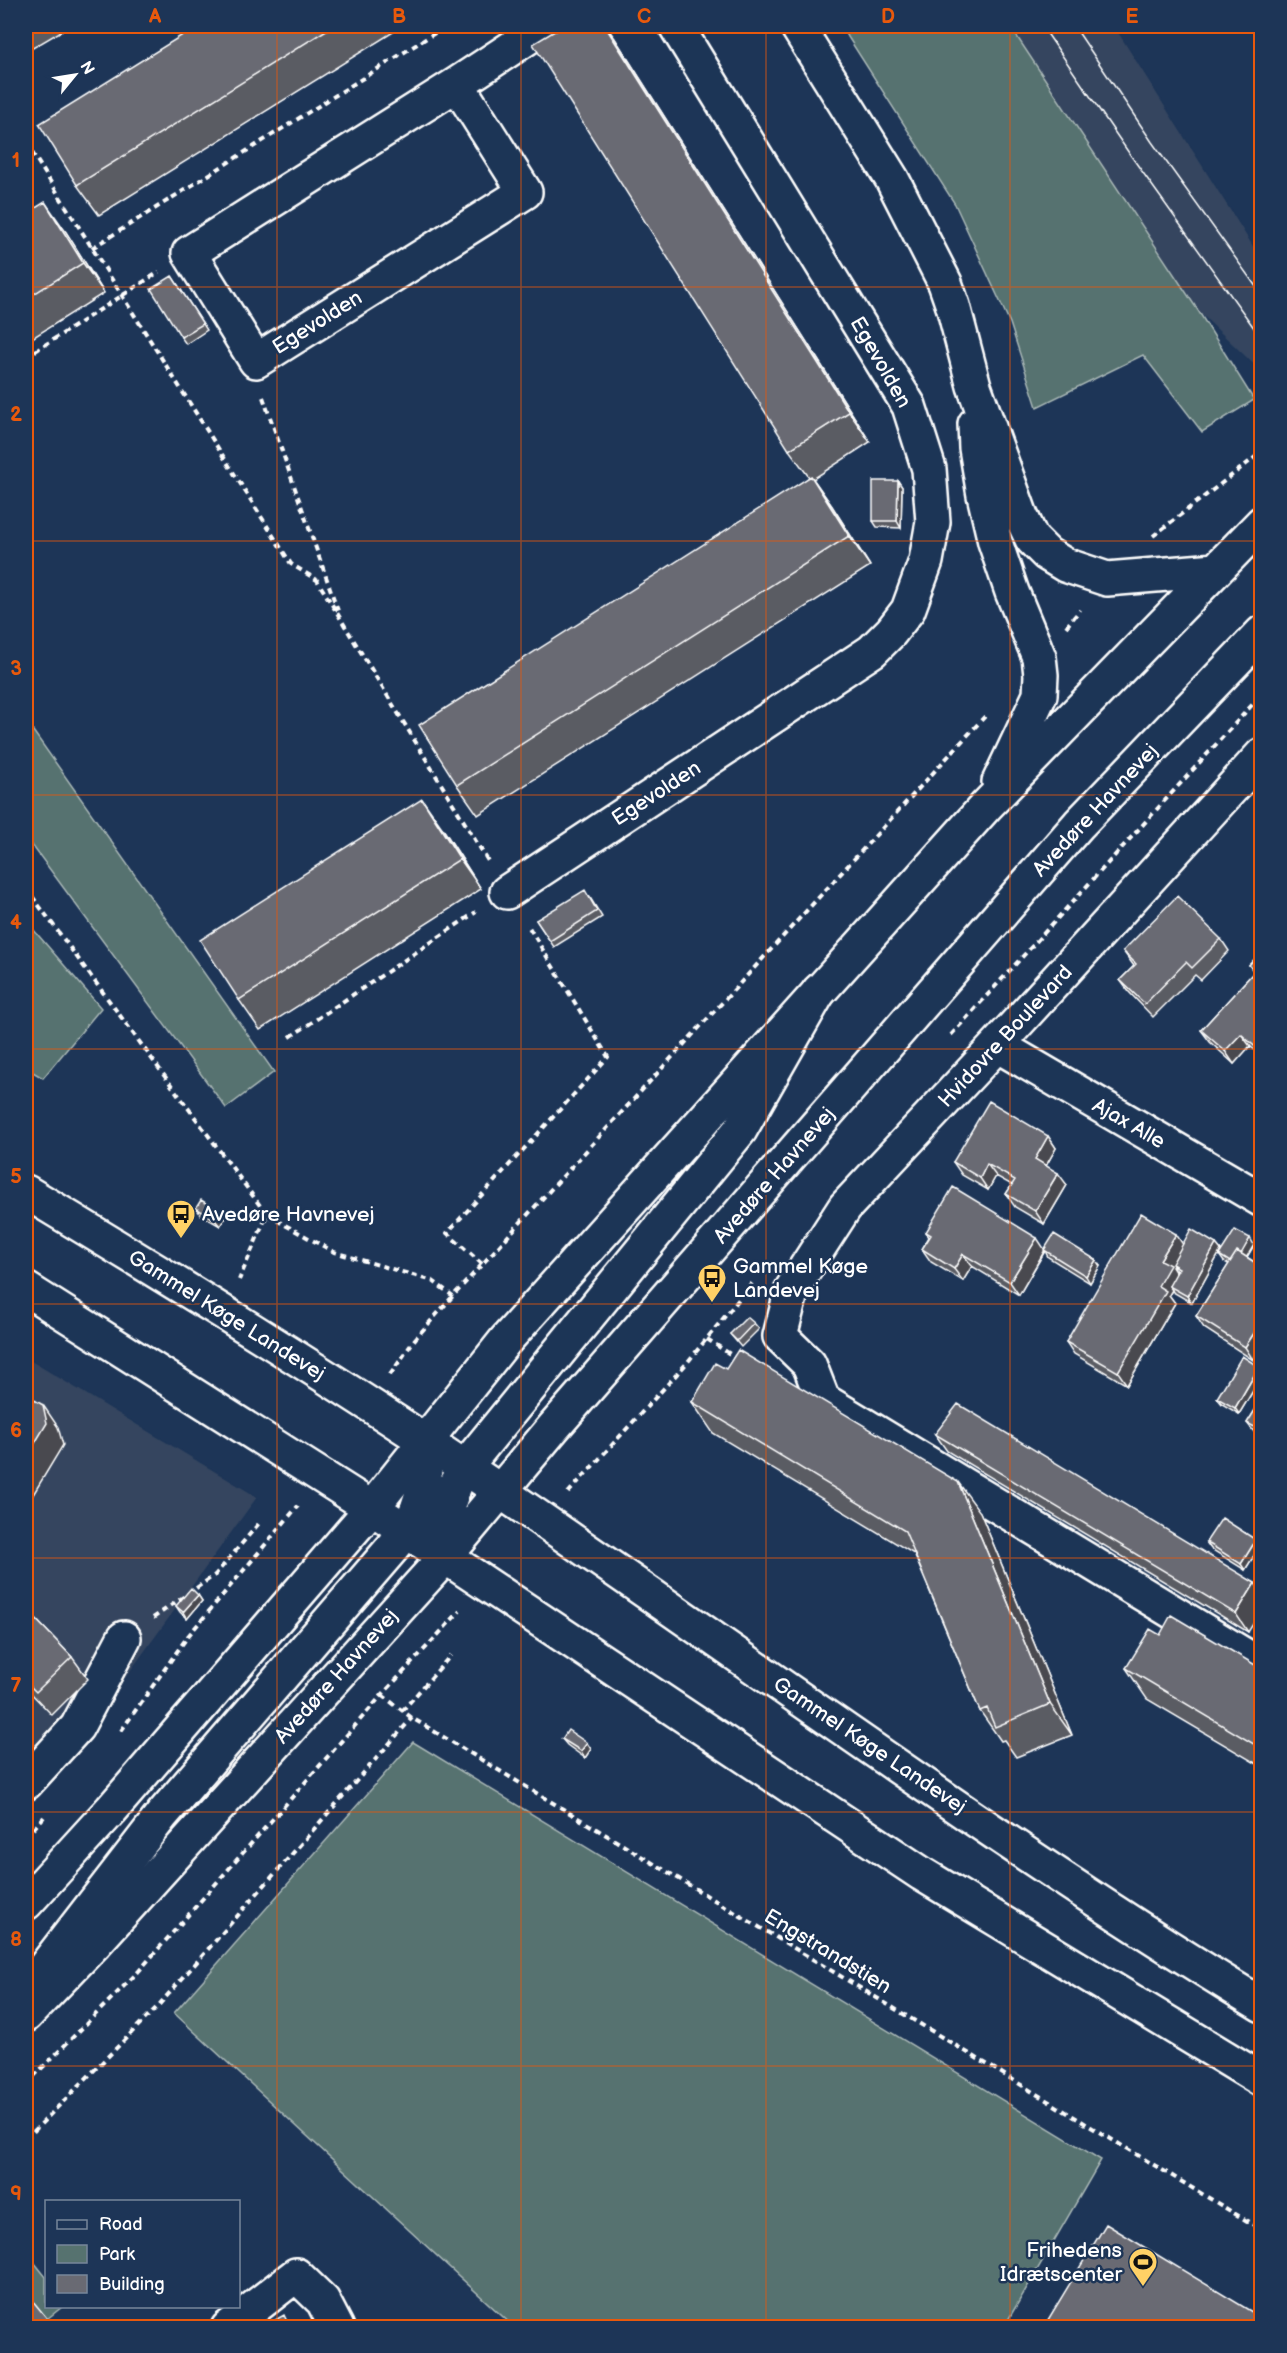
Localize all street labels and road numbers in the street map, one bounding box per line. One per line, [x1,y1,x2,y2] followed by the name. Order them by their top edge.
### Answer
[268,285,367,360] street label: Egevolden
[844,312,917,412] street label: Egevolden
[1027,739,1163,882] street label: Avedøre Havnevej
[607,755,705,831] street label: Egevolden
[933,960,1078,1113] street label: Hvidovre Boulevard
[1088,1093,1170,1154] street label: Ajax Alle
[708,1102,840,1249] street label: Avedøre Havnevej
[124,1245,330,1386] street label: Gammel Køge Landevej
[269,1604,403,1749] street label: Avedøre Havnevej
[768,1671,971,1819] street label: Gammel Køge Landevej
[760,1904,896,1999] street label: Engstrandstien

